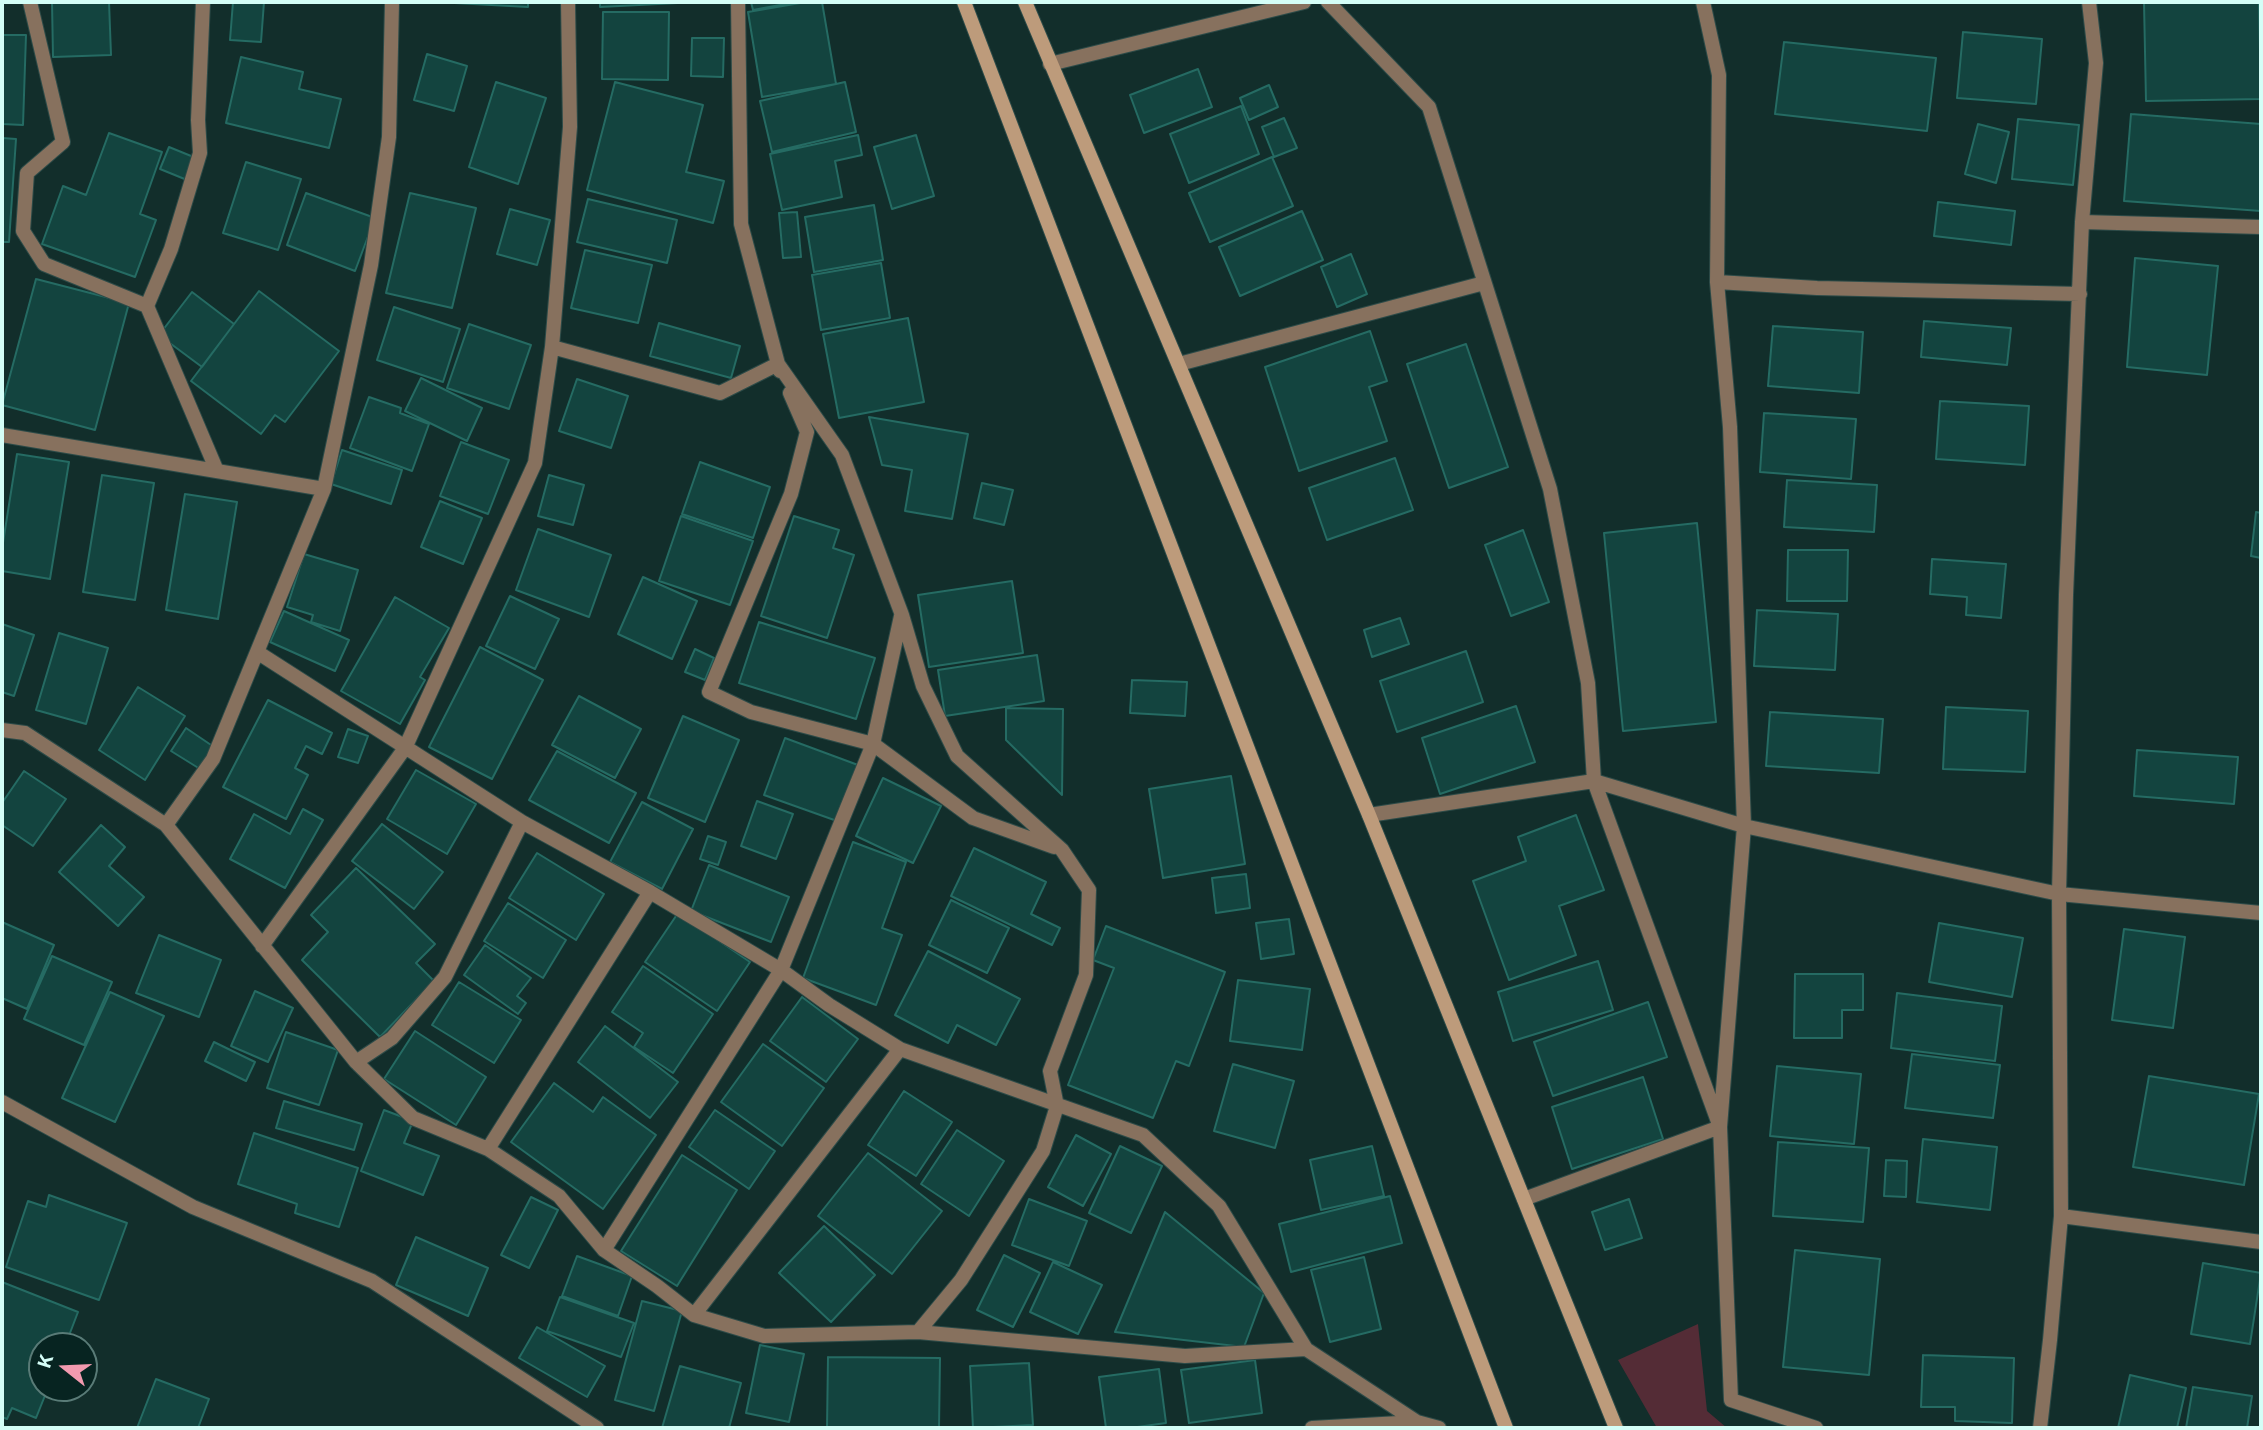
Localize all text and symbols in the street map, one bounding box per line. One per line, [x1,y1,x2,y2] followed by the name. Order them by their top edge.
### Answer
[28,1332,98,1402] north arrow
[31,1351,58,1371] text: K

